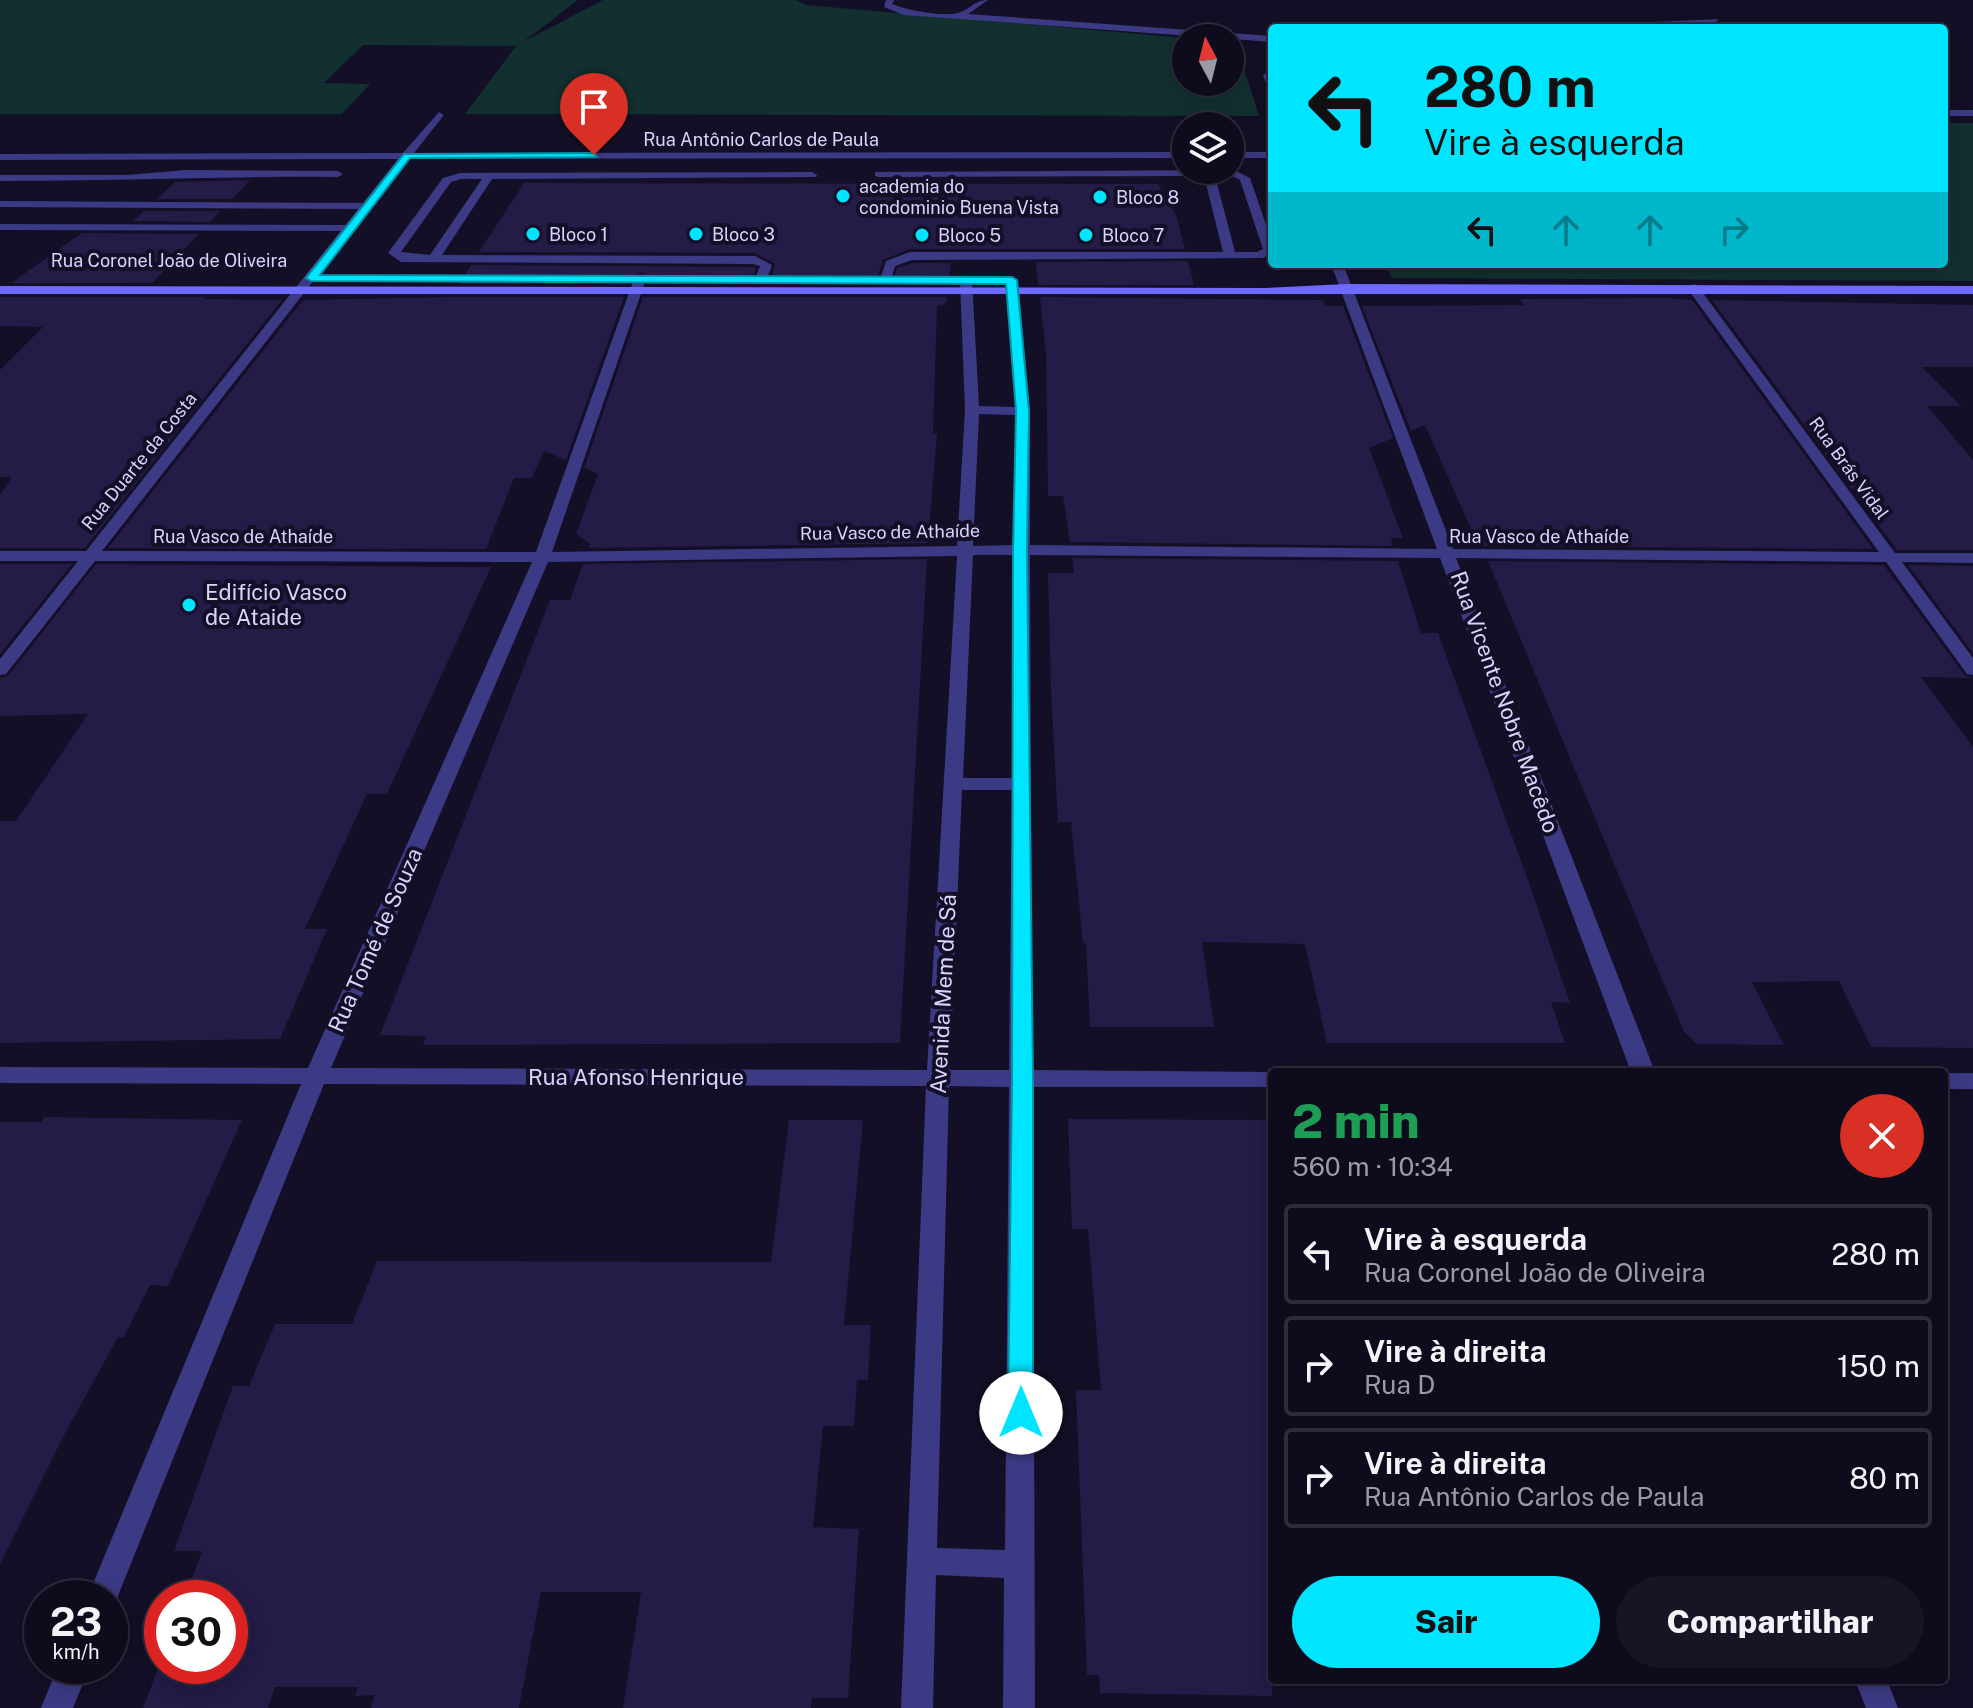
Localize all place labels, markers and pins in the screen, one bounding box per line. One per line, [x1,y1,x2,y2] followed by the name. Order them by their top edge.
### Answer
[560,73,628,155] pin
[859,176,1059,218] place label: academia do condominio Buena Vista
[834,187,852,205] marker: academia do condominio Buena Vista
[1116,187,1179,208] place label: Bloco 8
[1091,188,1109,206] marker: Bloco 8
[549,224,608,245] place label: Bloco 1
[712,224,775,245] place label: Bloco 3
[524,225,542,243] marker: Bloco 1
[687,225,705,243] marker: Bloco 3
[938,225,1001,246] place label: Bloco 5
[1102,225,1164,246] place label: Bloco 7
[913,226,931,244] marker: Bloco 5
[1077,226,1095,244] marker: Bloco 7
[205,579,347,630] place label: Edifício Vasco de Ataide
[180,596,198,614] marker: Edifício Vasco de Ataide

